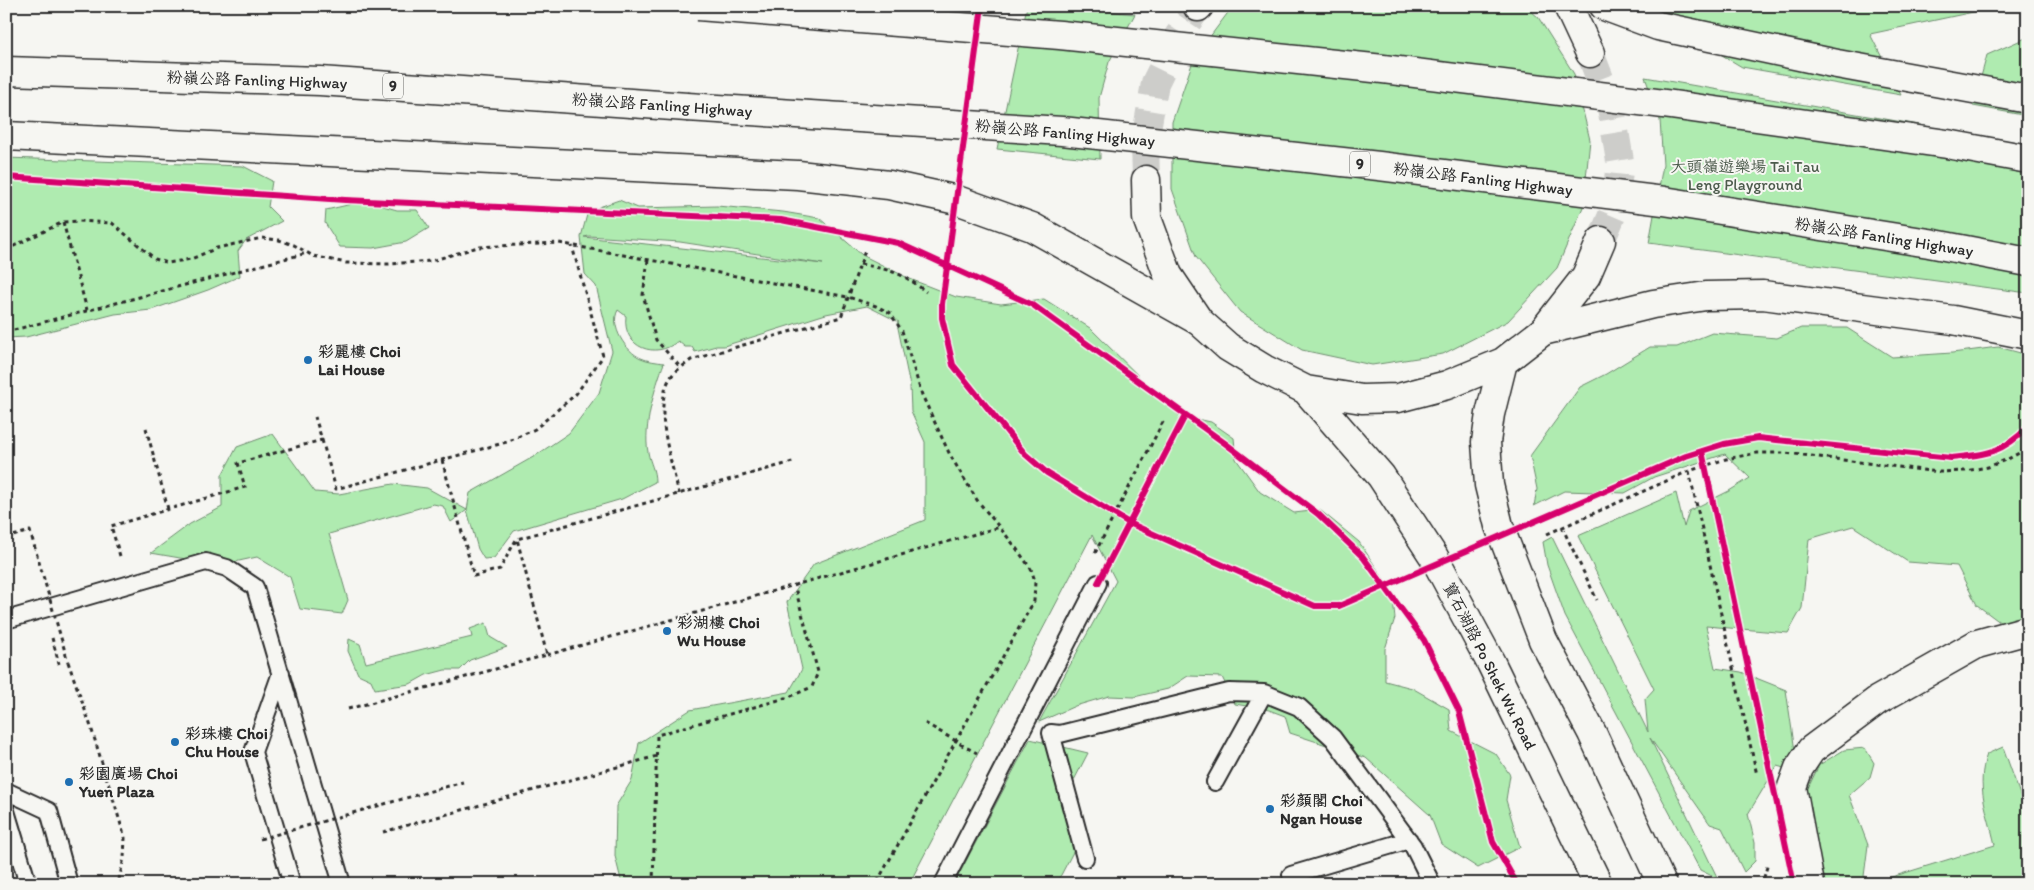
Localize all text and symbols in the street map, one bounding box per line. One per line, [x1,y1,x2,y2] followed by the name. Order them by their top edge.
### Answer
[166,67,348,93] street label: 粉嶺公路 Fanling Highway
[383,74,403,98] road number: 9
[571,89,753,121] street label: 粉嶺公路 Fanling Highway
[974,116,1156,150] street label: 粉嶺公路 Fanling Highway
[1350,152,1370,176] road number: 9
[1670,157,1820,194] park label: 大頭嶺遊樂場 Tai Tau Leng Playground
[1392,159,1574,199] street label: 粉嶺公路 Fanling Highway
[1793,213,1975,261] street label: 粉嶺公路 Fanling Highway
[318,342,401,379] place label: 彩麗樓 Choi Lai House
[302,354,314,366] marker: 彩麗樓 Choi Lai House
[1439,579,1541,753] street label: 寶石湖路 Po Shek Wu Road
[677,613,760,650] place label: 彩湖樓 Choi Wu House
[661,625,673,637] marker: 彩湖樓 Choi Wu House
[185,724,268,761] place label: 彩珠樓 Choi Chu House
[169,736,181,748] marker: 彩珠樓 Choi Chu House
[78,764,178,801] place label: 彩園廣場 Choi Yuen Plaza
[63,776,75,788] marker: 彩園廣場 Choi Yuen Plaza
[1280,791,1363,829] place label: 彩顏閣 Choi Ngan House
[1264,803,1276,815] marker: 彩顏閣 Choi Ngan House

